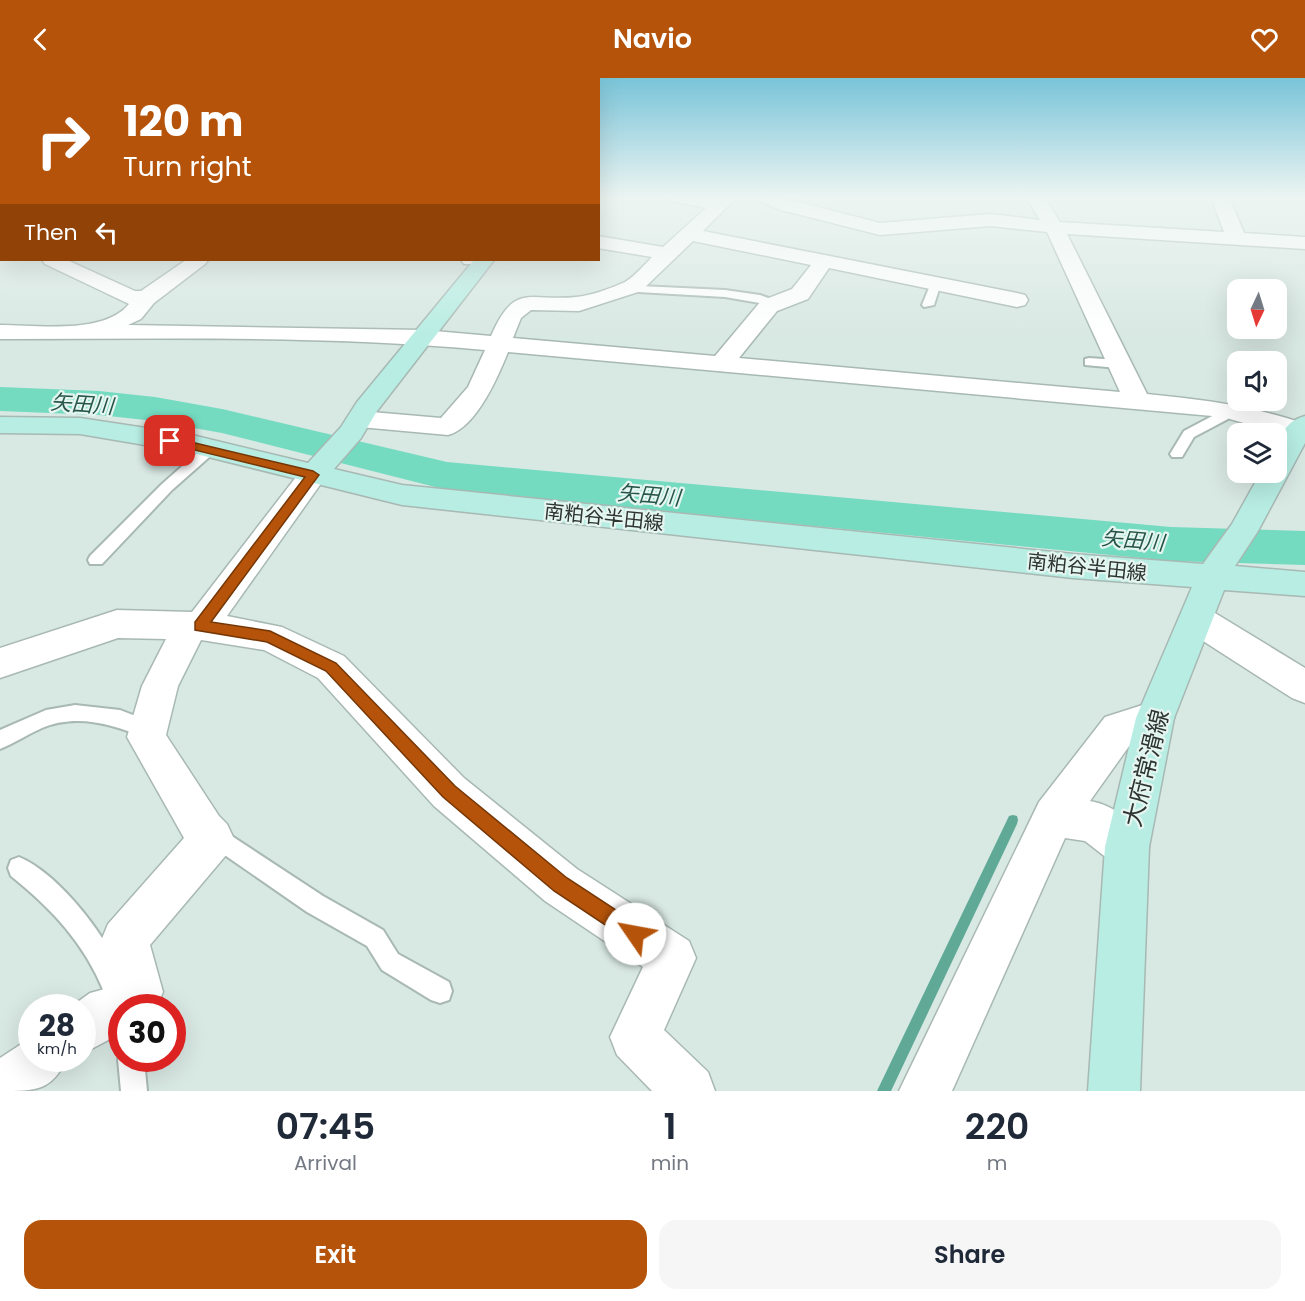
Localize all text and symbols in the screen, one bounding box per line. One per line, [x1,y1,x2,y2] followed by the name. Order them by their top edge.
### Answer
[613,20,692,57] text: Navio
[24,23,57,56] icon: back
[1248,23,1281,56] icon: heart
[123,92,244,151] text: 120 m
[24,102,102,180] icon: right
[123,148,252,185] text: Turn right
[90,216,123,249] icon: left
[24,217,78,248] text: Then
[1227,279,1287,339] north arrow
[1227,279,1287,483] map controls
[1227,351,1287,411] button: sound
[50,387,116,421] water label: 矢田川
[144,415,195,466] pin
[1227,423,1287,483] button: layers
[153,424,186,457] icon: arrive
[616,478,684,512] water label: 矢田川
[543,497,665,537] street label: 南粕谷半田線
[1100,523,1168,557] water label: 矢田川
[1026,547,1148,587] street label: 南粕谷半田線
[1115,706,1177,830] street label: 大府常滑線
[603,902,667,966] position arrow
[108,994,186,1072] speed limit sign: 30
[39,1004,75,1047] text: 28
[37,1038,77,1059] text: km/h
[276,1101,375,1152] text: 07:45
[663,1101,676,1152] text: 1
[965,1101,1029,1152] text: 220
[294,1149,357,1177] text: Arrival
[651,1149,689,1177] text: min
[987,1149,1007,1177] text: m
[24,1220,647,1289] button: Exit
[659,1220,1281,1289] button: Share

